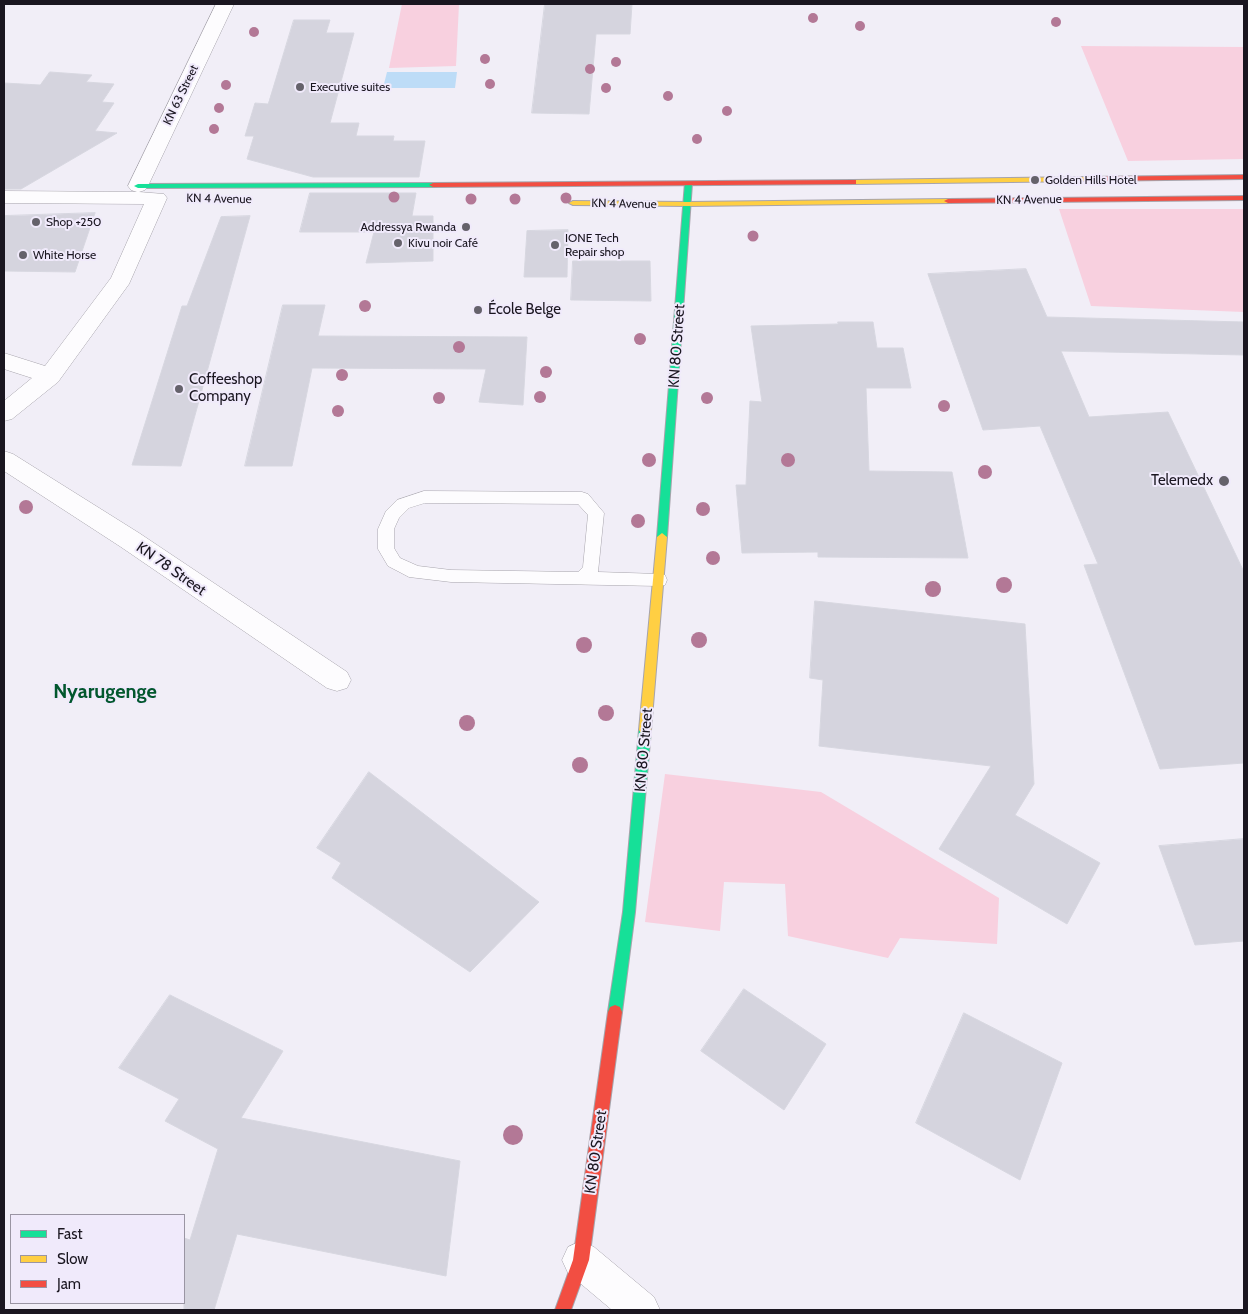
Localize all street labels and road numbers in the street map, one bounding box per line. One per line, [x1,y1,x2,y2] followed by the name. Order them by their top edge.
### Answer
[160,63,202,127] street label: KN 63 Street
[186,191,252,207] street label: KN 4 Avenue
[996,192,1062,208] street label: KN 4 Avenue
[591,196,657,212] street label: KN 4 Avenue
[665,304,689,388] street label: KN 80 Street
[133,538,209,600] street label: KN 78 Street
[631,707,657,793] street label: KN 80 Street
[581,1109,611,1195] street label: KN 80 Street

